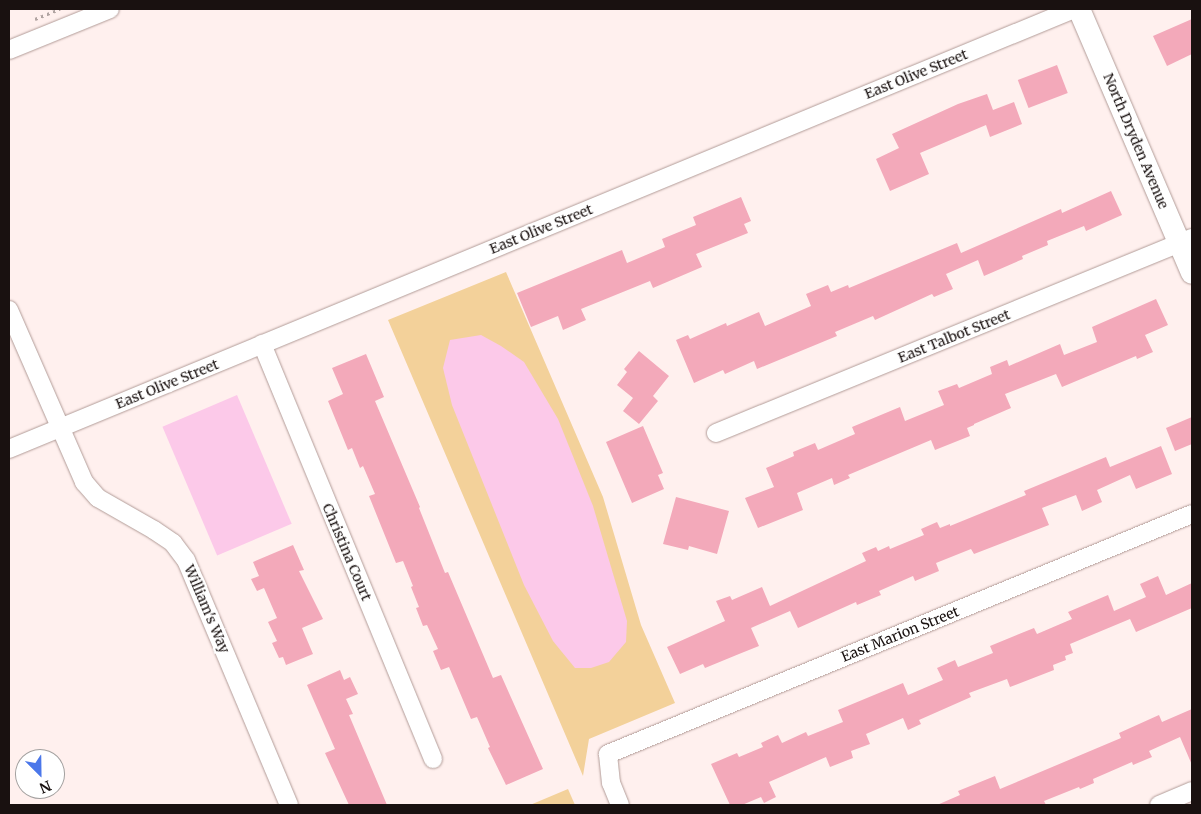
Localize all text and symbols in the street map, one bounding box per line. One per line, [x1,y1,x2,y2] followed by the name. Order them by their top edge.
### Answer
[862,46,970,102] street label: East Olive Street
[1100,71,1172,211] street label: North Dryden Avenue
[487,201,595,257] street label: East Olive Street
[895,306,1013,366] street label: East Talbot Street
[113,356,221,412] street label: East Olive Street
[319,501,375,603] street label: Christina Court
[181,562,233,656] street label: William's Way
[839,603,961,665] street label: East Marion Street
[15,749,65,799] north arrow
[37,776,54,797] text: N

